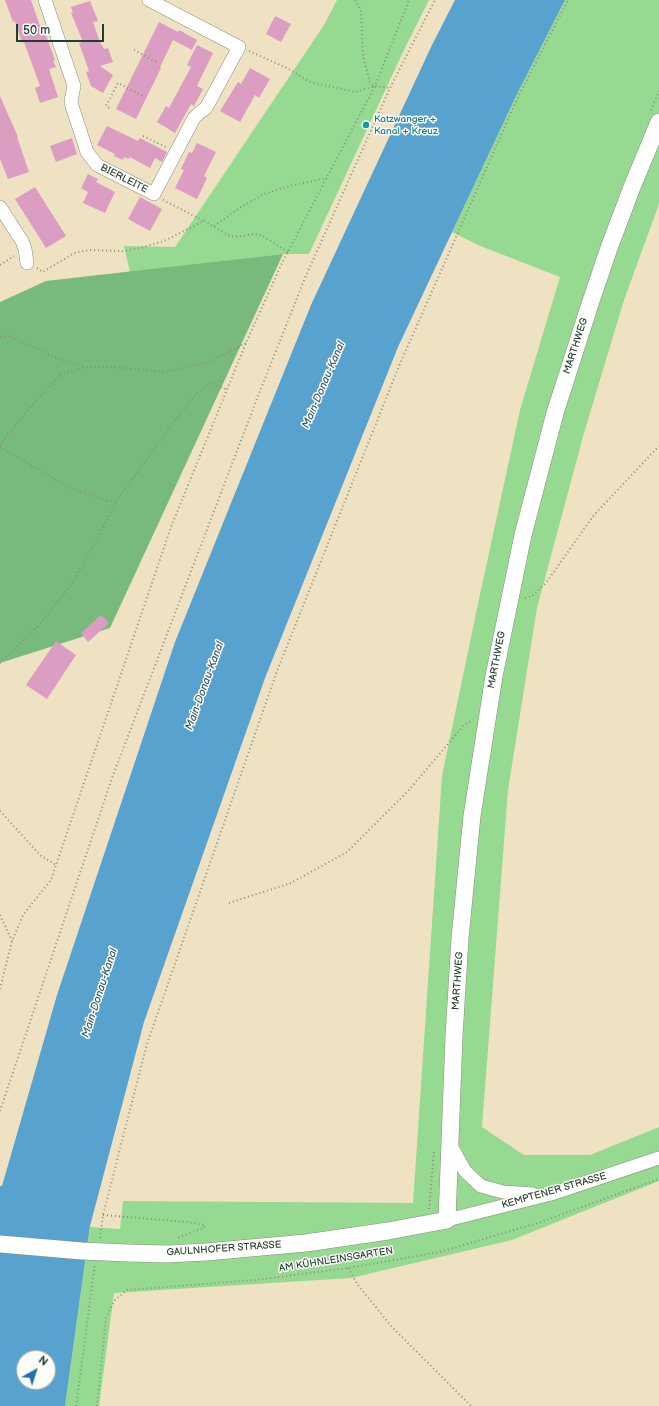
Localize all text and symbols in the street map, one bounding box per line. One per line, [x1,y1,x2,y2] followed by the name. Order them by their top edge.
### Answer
[18,16,106,42] scale bar
[23,23,50,38] text: 50 m
[374,113,438,136] place label: Katzwanger + Kanal + Kreuz
[361,120,371,130] marker: Katzwanger + Kanal + Kreuz
[98,162,150,196] street label: BIERLEITE
[561,316,591,376] street label: MARTHWEG
[300,340,348,430] water label: Main-Donau-Kanal
[486,630,508,690] street label: MARTHWEG
[183,640,227,732] water label: Main-Donau-Kanal
[79,947,121,1039] water label: Main-Donau-Kanal
[450,951,466,1011] street label: MARTHWEG
[500,1170,608,1212] street label: KEMPTENER STRASSE
[166,1239,282,1259] street label: GAULNHOFER STRASSE
[278,1245,394,1275] street label: AM KÜHNLEINSGARTEN
[16,1350,56,1390] north arrow
[36,1353,51,1369] text: N

